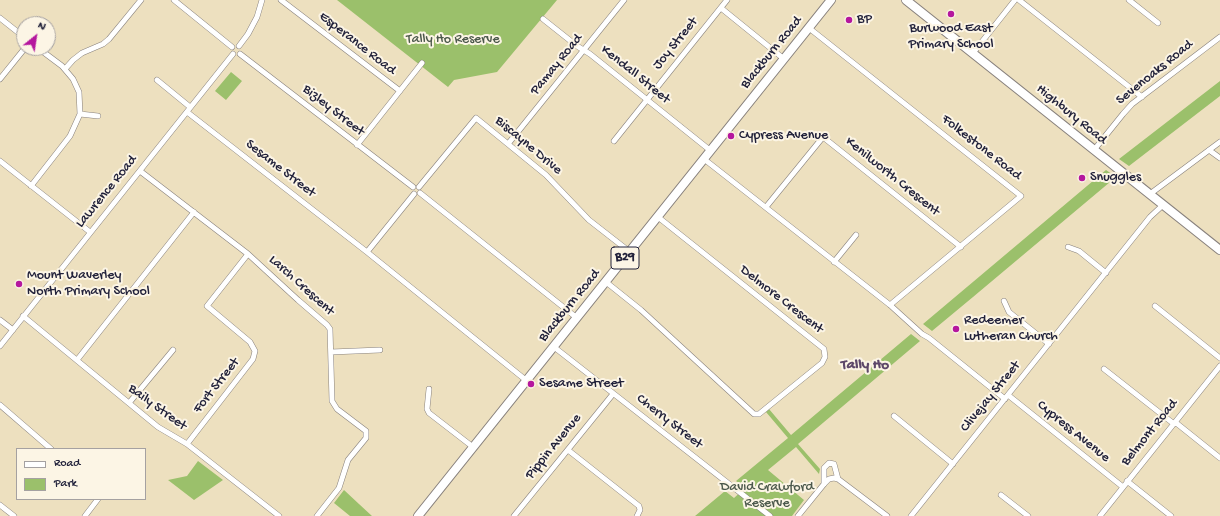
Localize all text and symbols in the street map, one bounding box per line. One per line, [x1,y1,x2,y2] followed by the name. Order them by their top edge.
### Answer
[315,9,399,79] street label: Esperance Road
[946,9,956,19] marker: Burwood East Primary School
[857,12,872,28] place label: BP
[738,13,806,93] street label: Blackburn Road
[650,15,702,73] street label: Joy Street
[844,15,854,25] marker: BP
[16,16,56,56] north arrow
[35,19,48,33] text: N
[909,21,993,54] place label: Burwood East Primary School
[527,31,587,99] street label: Pamay Road
[406,32,500,48] park label: Tally Ho Reserve
[1113,37,1197,109] street label: Sevenoaks Road
[597,42,673,108] street label: Kendall Street
[1032,81,1110,149] street label: Highbury Road
[299,82,367,140] street label: Bizley Street
[938,112,1024,184] street label: Folkestone Road
[491,113,565,179] street label: Biscayne Drive
[739,128,828,144] place label: Cypress Avenue
[726,131,736,141] marker: Cypress Avenue
[841,134,943,220] street label: Kenilworth Crescent
[242,136,318,202] street label: Sesame Street
[73,152,141,232] street label: Lawrence Road
[1090,170,1141,186] place label: Snuggles
[1077,173,1087,183] marker: Snuggles
[611,247,639,269] road number: B29
[265,252,337,320] street label: Larch Crescent
[736,262,826,338] street label: Delmore Crescent
[536,266,604,346] street label: Blackburn Road
[27,268,150,300] place label: Mount Waverley North Primary School
[14,279,24,289] marker: Mount Waverley North Primary School
[964,313,1058,346] place label: Redeemer Lutheran Church
[951,324,961,334] marker: Redeemer Lutheran Church
[190,355,244,417] street label: Fort Street
[841,357,889,375] district label: Tally Ho
[957,358,1025,436] street label: Clivejay Street
[539,376,623,392] place label: Sesame Street
[526,379,536,389] marker: Sesame Street
[124,381,190,435] street label: Baily Street
[632,391,706,453] street label: Cherry Street
[1118,396,1182,470] street label: Belmont Road
[1033,397,1113,467] street label: Cypress Avenue
[522,411,586,483] street label: Pippin Avenue
[16,448,146,500] legend
[54,457,80,471] text: Road
[54,477,77,491] text: Park
[720,480,814,512] park label: David Crawford Reserve

